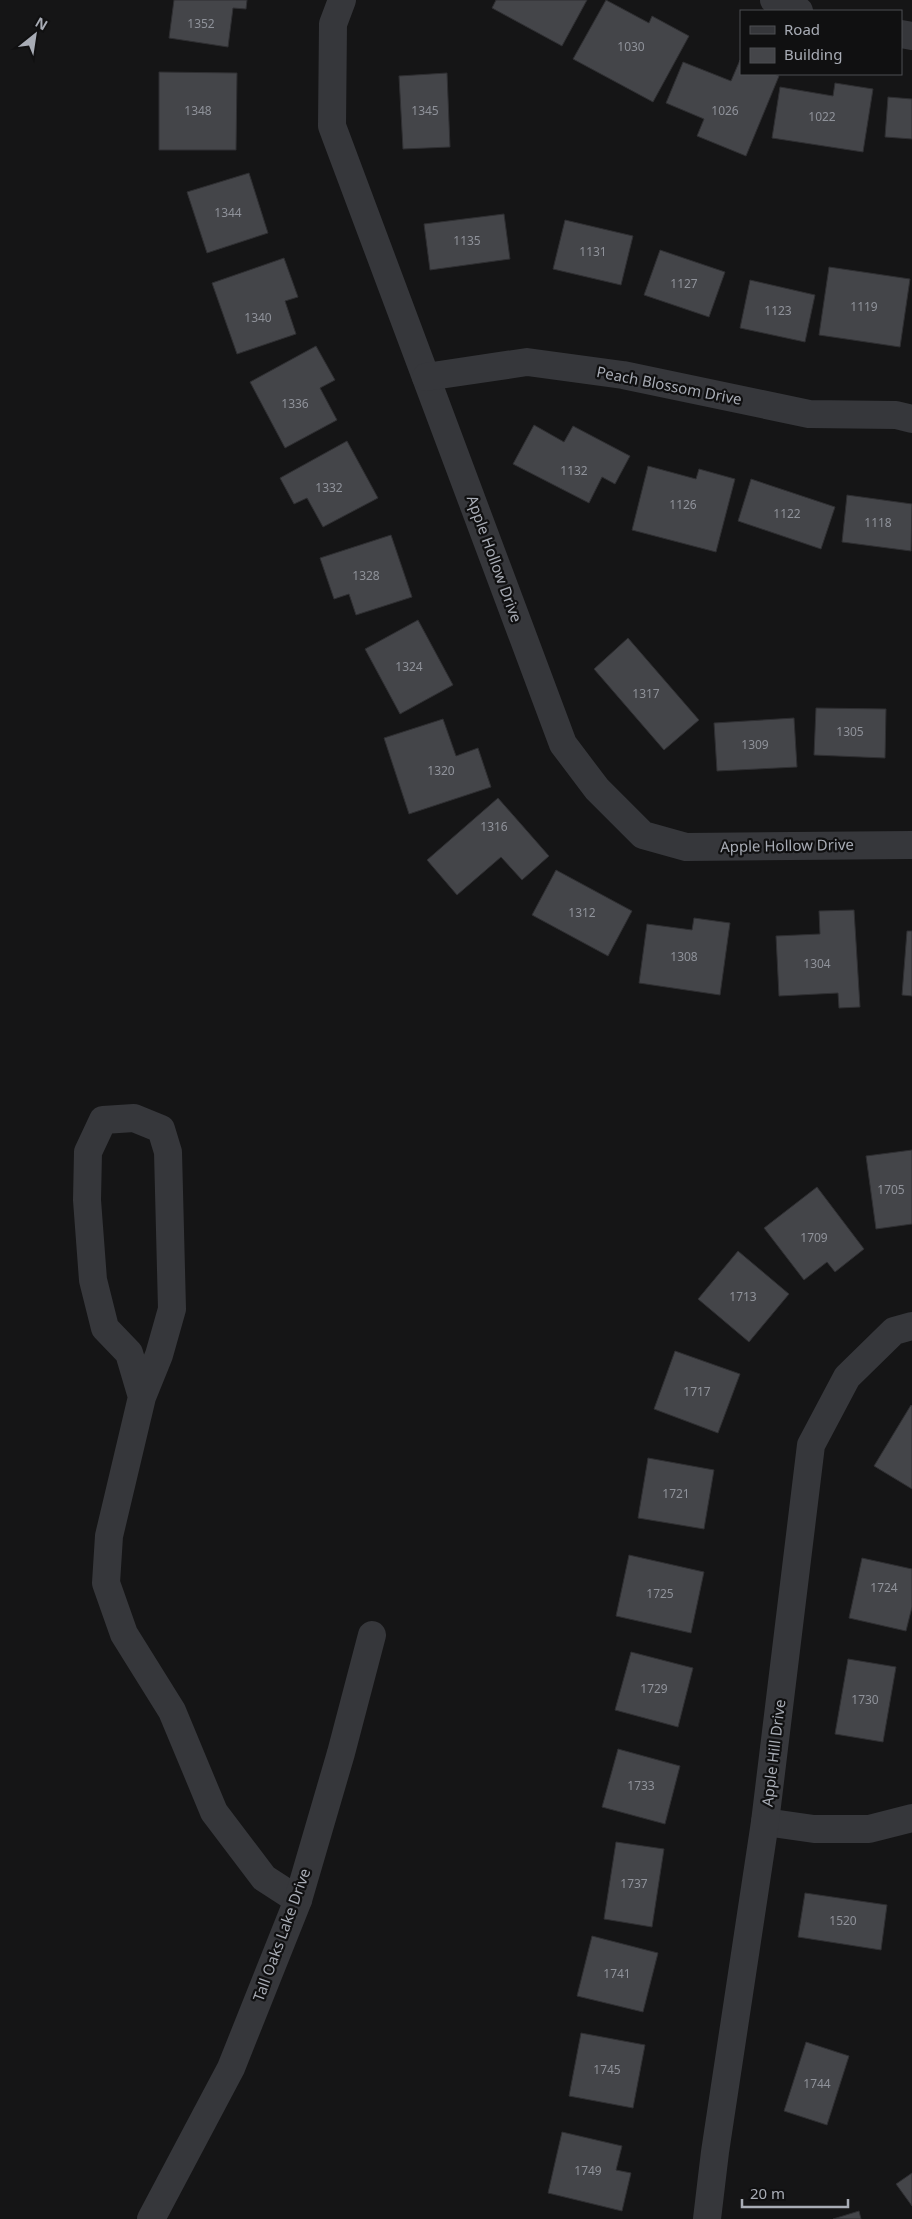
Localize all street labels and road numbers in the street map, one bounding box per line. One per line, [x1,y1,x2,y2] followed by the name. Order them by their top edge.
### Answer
[595,361,743,409] street label: Peach Blossom Drive
[463,492,527,625] street label: Apple Hollow Drive
[720,834,854,856] street label: Apple Hollow Drive
[757,1698,790,1808] street label: Apple Hill Drive
[248,1865,314,2004] street label: Tall Oaks Lake Drive

